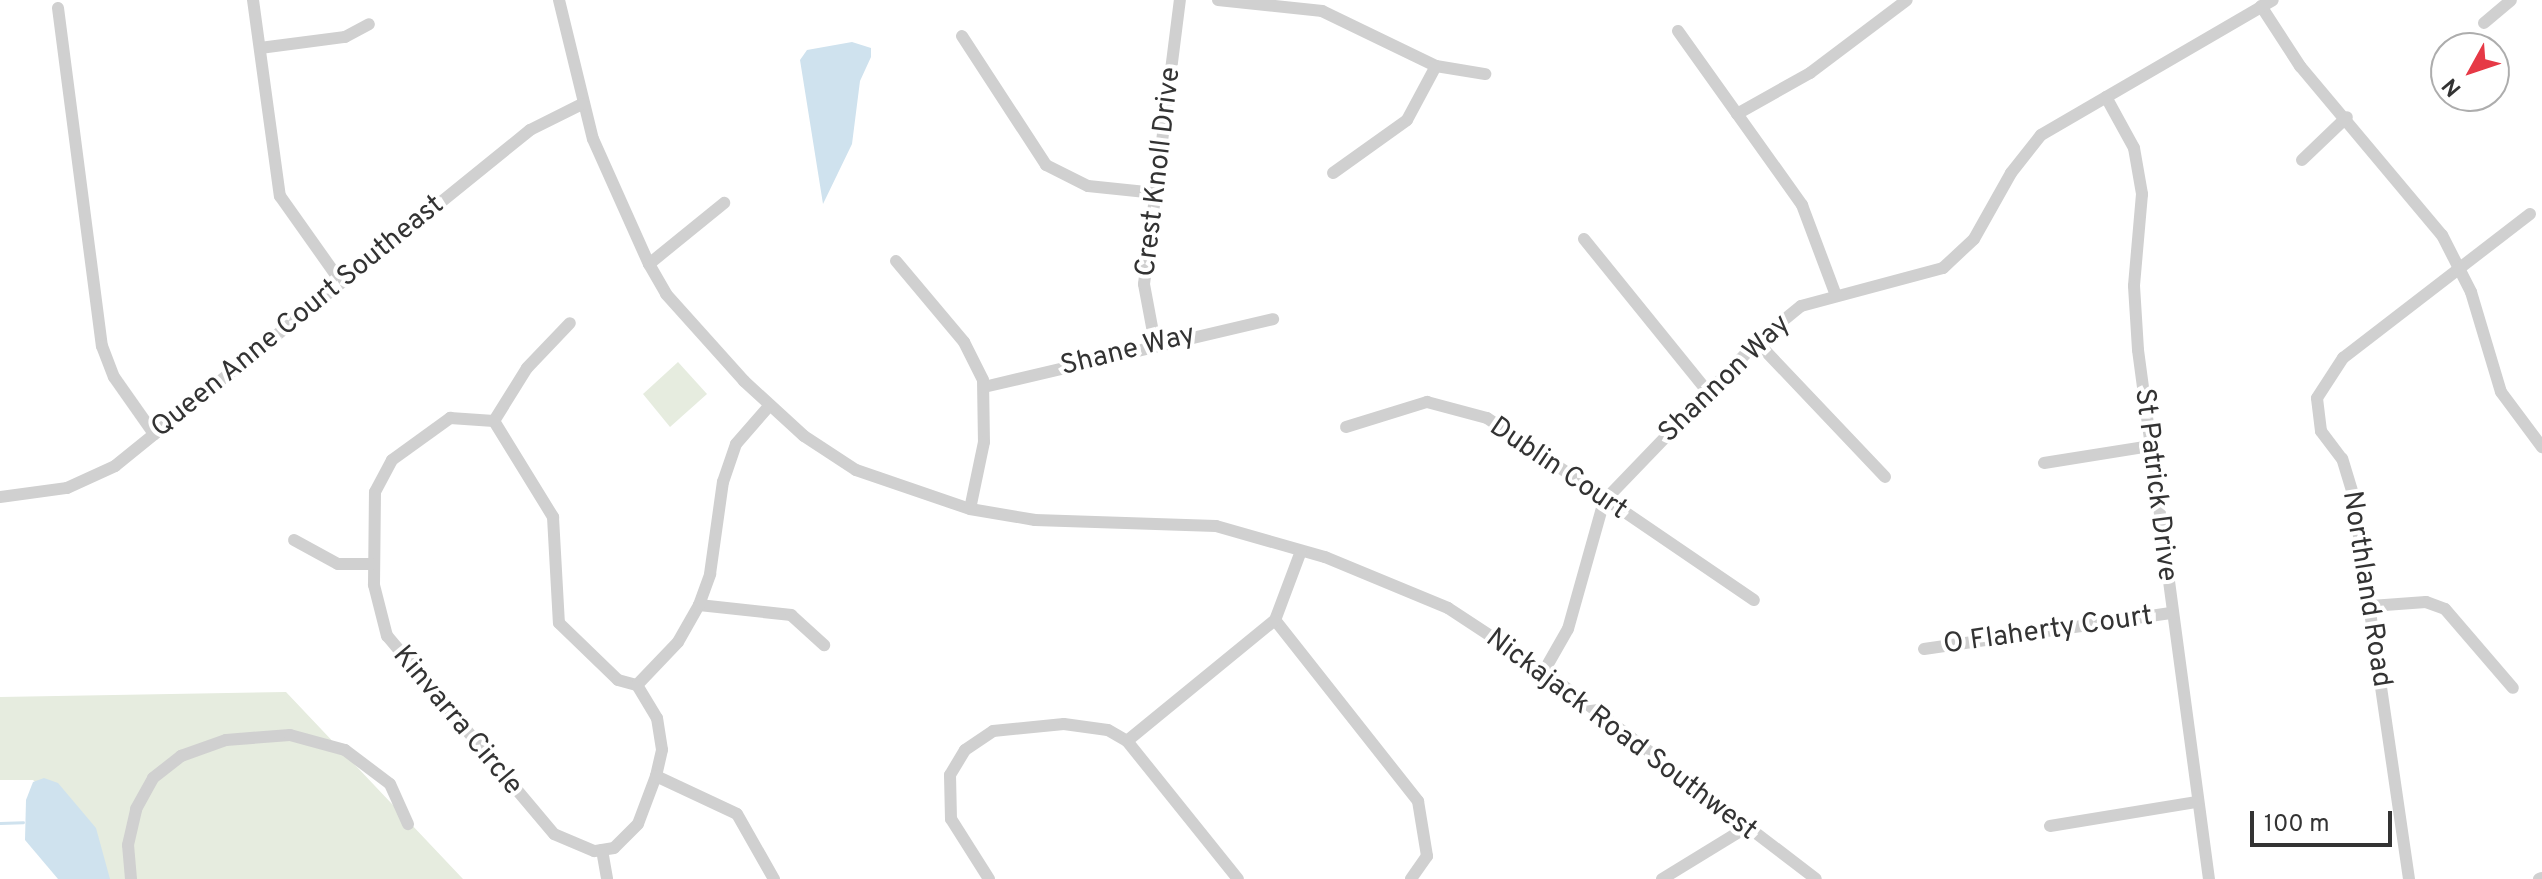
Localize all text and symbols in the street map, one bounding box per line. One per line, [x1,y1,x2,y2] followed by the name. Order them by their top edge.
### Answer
[2430,32,2510,112] north arrow
[1129,65,1189,279] street label: Crest Knoll Drive
[2437,72,2468,101] text: N
[145,188,451,446] street label: Queen Anne Court Southeast
[1652,308,1798,450] street label: Shannon Way
[1057,318,1199,384] street label: Shane Way
[2126,387,2184,583] street label: St Patrick Drive
[1483,411,1633,527] street label: Dublin Court
[2334,488,2398,690] street label: Northland Road
[1941,600,2155,662] street label: O Flaherty Court
[1479,622,1763,848] street label: Nickajack Road Southwest
[385,640,529,802] street label: Kinvarra Circle
[2254,795,2396,845] scale bar
[2264,810,2330,840] text: 100 m

